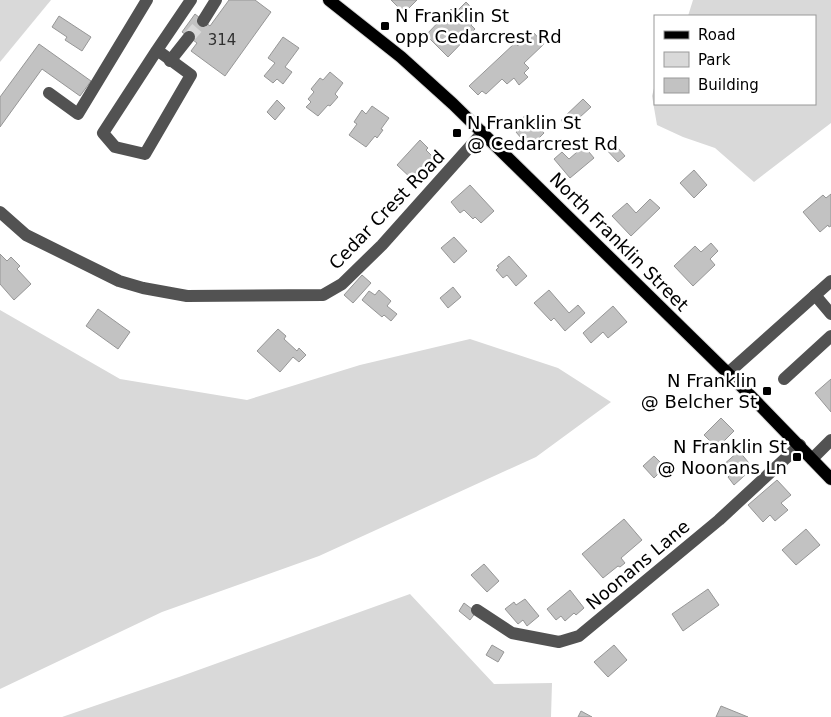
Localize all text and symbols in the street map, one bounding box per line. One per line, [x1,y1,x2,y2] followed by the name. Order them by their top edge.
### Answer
[395,5,562,47] place label: N Franklin St opp Cedarcrest Rd
[654,15,816,105] legend
[379,20,391,32] marker: N Franklin St opp Cedarcrest Rd
[698,26,736,44] text: Road
[208,31,236,49] house number: 314
[698,51,731,69] text: Park
[698,76,759,94] text: Building
[467,112,618,154] place label: N Franklin St @ Cedarcrest Rd
[451,127,463,139] marker: N Franklin St @ Cedarcrest Rd
[324,146,449,273] street label: Cedar Crest Road
[546,168,693,315] street label: North Franklin Street
[641,370,757,412] place label: N Franklin @ Belcher St
[761,385,773,397] marker: N Franklin @ Belcher St
[657,436,787,478] place label: N Franklin St @ Noonans Ln
[791,451,803,463] marker: N Franklin St @ Noonans Ln
[582,515,693,614] street label: Noonans Lane

